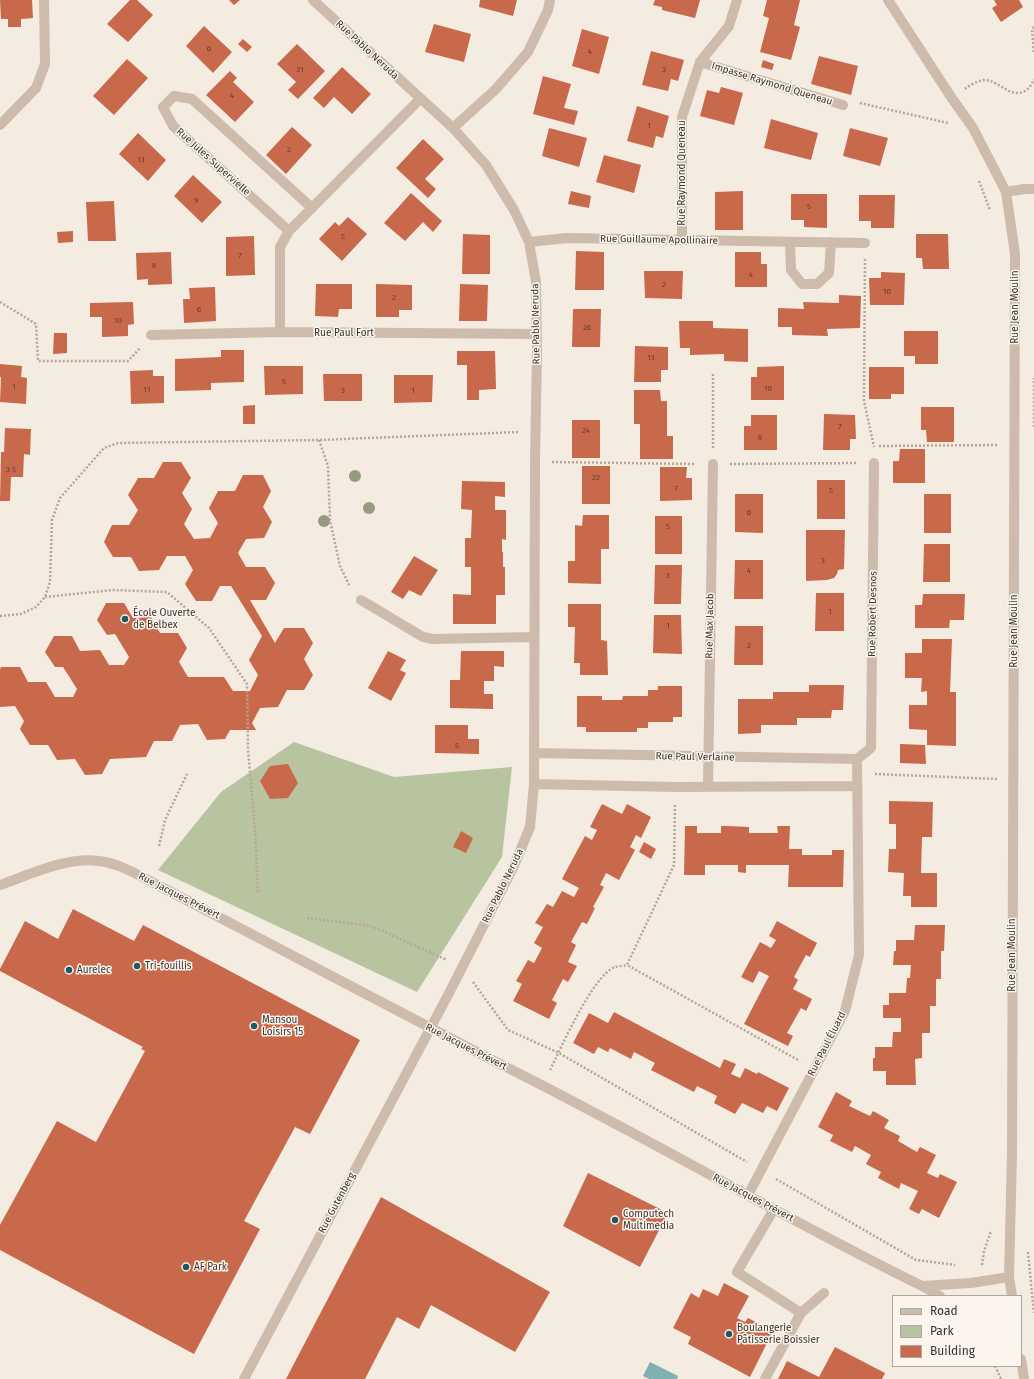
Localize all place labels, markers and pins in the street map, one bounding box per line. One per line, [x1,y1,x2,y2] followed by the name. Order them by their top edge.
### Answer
[133,607,195,630] place label: École Ouverte de Belbex
[120,614,130,624] marker: École Ouverte de Belbex
[145,960,192,972] place label: Tri-fouillis
[132,961,142,971] marker: Tri-fouillis
[77,964,111,976] place label: Aurelec
[64,965,74,975] marker: Aurelec
[262,1014,303,1038] place label: Mansou Loisirs 15
[249,1021,259,1031] marker: Mansou Loisirs 15
[623,1208,674,1232] place label: Computech Multimedia
[610,1215,620,1225] marker: Computech Multimedia
[194,1261,227,1273] place label: AF Park
[181,1262,191,1272] marker: AF Park
[737,1322,820,1346] place label: Boulangerie Pâtisserie Boissier
[724,1329,734,1339] marker: Boulangerie Pâtisserie Boissier

